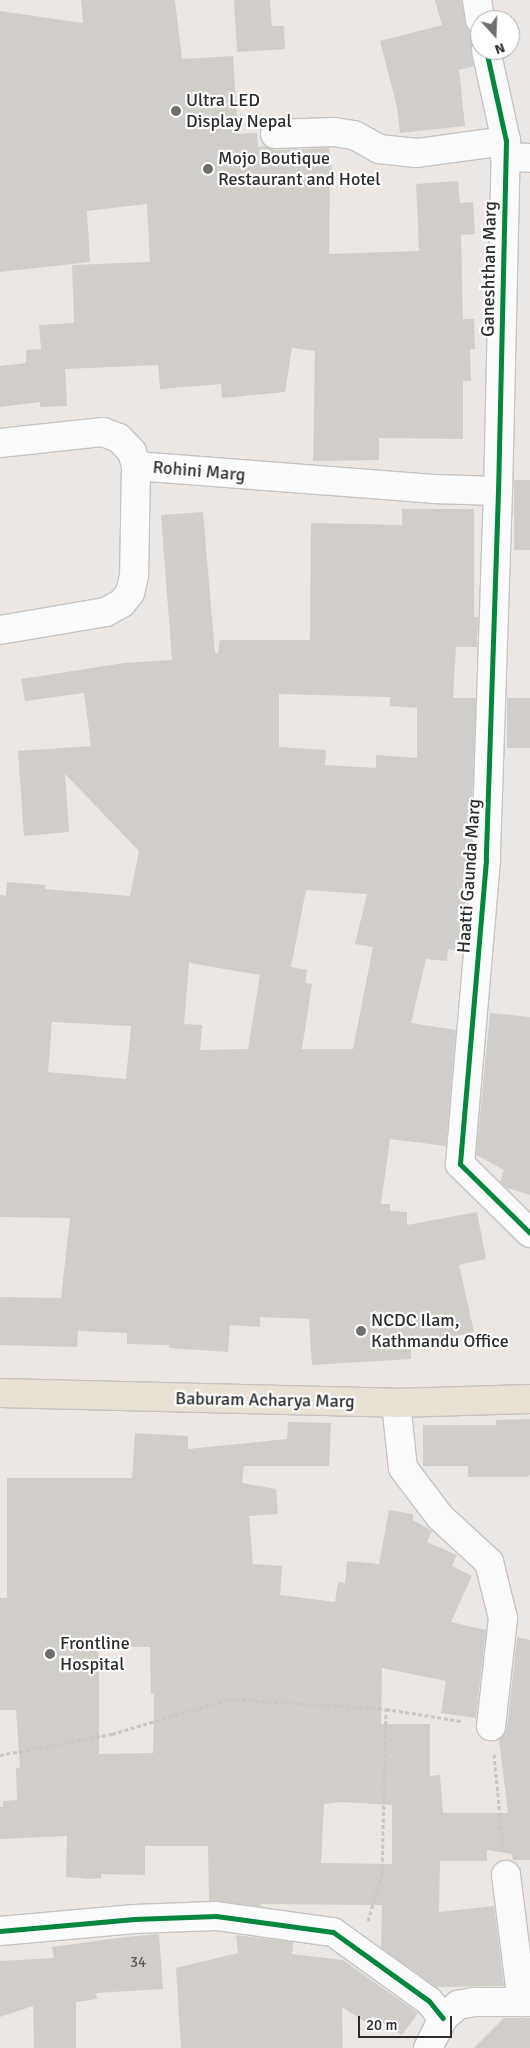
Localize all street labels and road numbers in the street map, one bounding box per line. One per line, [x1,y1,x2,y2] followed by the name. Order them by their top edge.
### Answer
[477,201,501,337] street label: Ganeshthan Marg
[152,456,246,486] street label: Rohini Marg
[453,798,485,954] street label: Haatti Gaunda Marg
[175,1388,355,1412] street label: Baburam Acharya Marg

